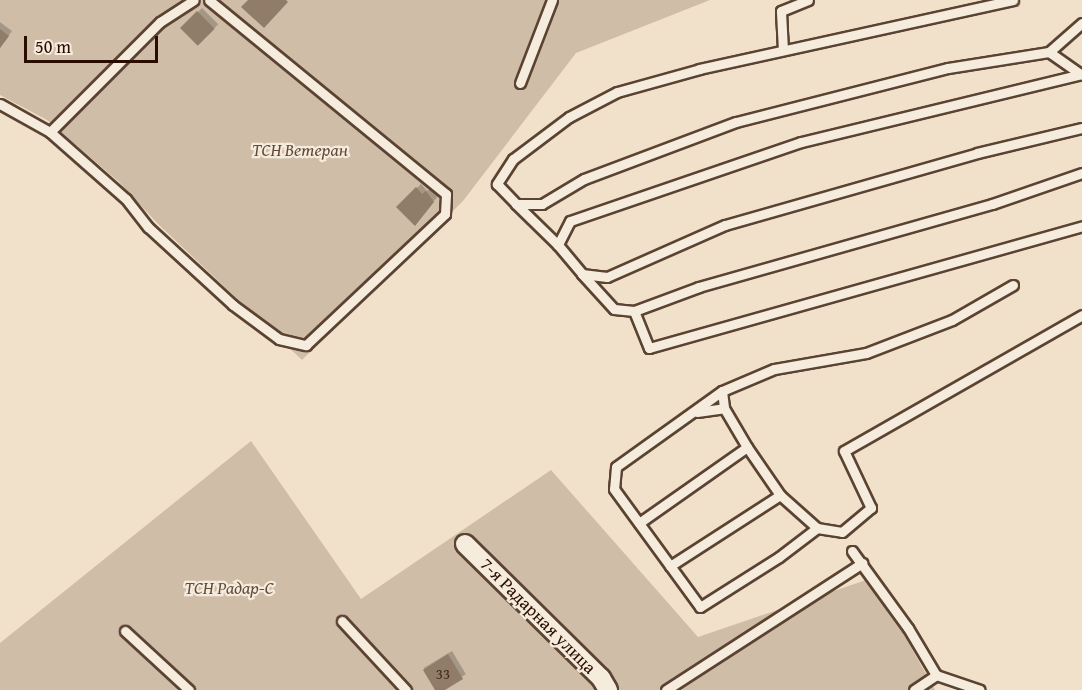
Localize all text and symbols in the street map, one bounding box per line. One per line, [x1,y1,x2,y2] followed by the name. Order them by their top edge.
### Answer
[27,24,160,62] scale bar
[35,33,71,60] text: 50 m
[252,139,348,161] park label: ТСН Ветеран
[476,554,600,678] street label: 7-я Радарная улица
[184,577,274,599] park label: ТСН Радар-С
[436,665,450,683] house number: 33

